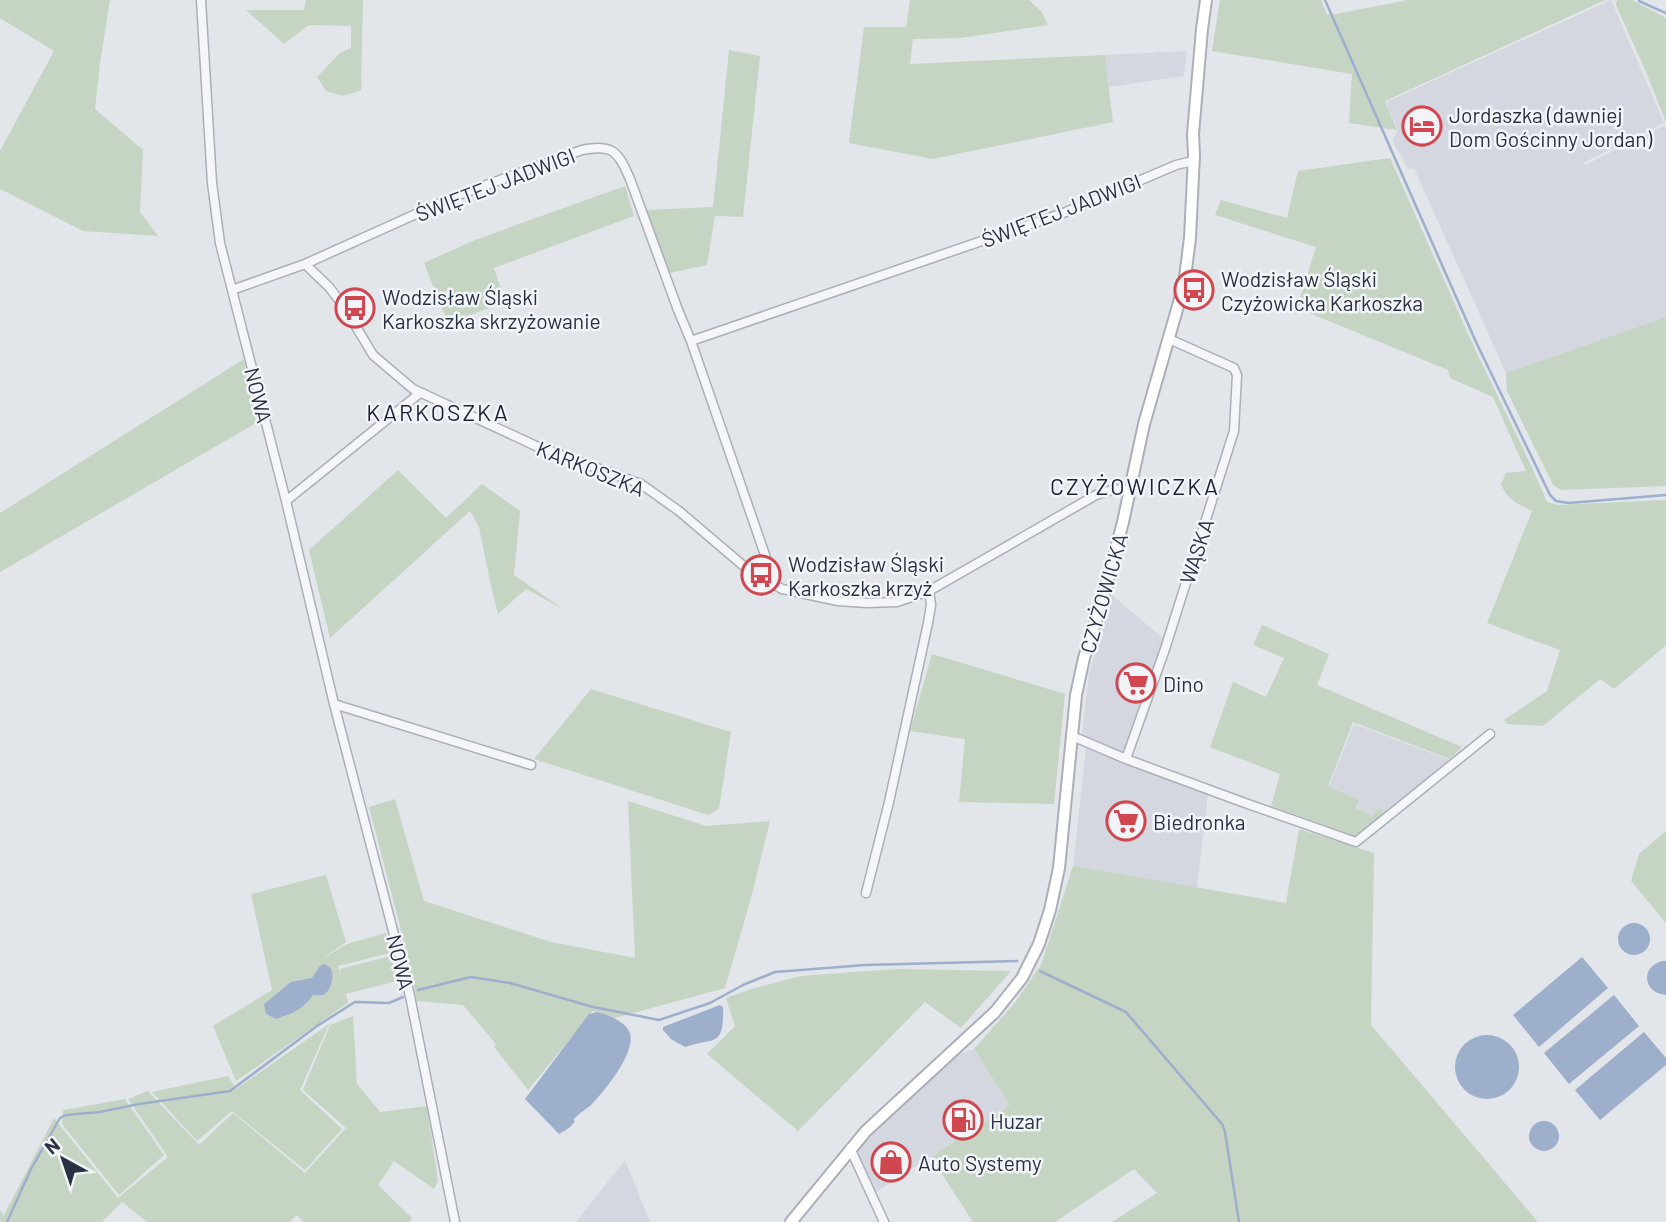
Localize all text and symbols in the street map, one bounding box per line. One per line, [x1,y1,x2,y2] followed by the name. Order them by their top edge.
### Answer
[1449,102,1653,151] place label: Jordaszka (dawniej Dom Gościnny Jordan)
[1401,105,1443,147] hotel icon: Jordaszka (dawniej Dom Gościnny Jordan)
[412,142,578,226] street label: ŚWIĘTEJ JADWIGI
[978,168,1144,252] street label: ŚWIĘTEJ JADWIGI
[1221,266,1423,315] place label: Wodzisław Śląski Czyżowicka Karkoszka
[1173,269,1215,311] bus stop icon: Wodzisław Śląski Czyżowicka Karkoszka
[382,284,601,333] place label: Wodzisław Śląski Karkoszka skrzyżowanie
[334,287,376,329] bus stop icon: Wodzisław Śląski Karkoszka skrzyżowanie
[240,365,278,426] street label: NOWA
[366,398,510,426] district label: KARKOSZKA
[533,435,649,501] street label: KARKOSZKA
[1050,472,1220,500] district label: CZYŻOWICZKA
[1174,515,1218,587] street label: WĄSKA
[1074,530,1132,656] street label: CZYŻOWICKA
[788,551,944,600] place label: Wodzisław Śląski Karkoszka krzyż
[740,554,782,596] bus stop icon: Wodzisław Śląski Karkoszka krzyż
[1115,662,1157,704] supermarket icon: Dino
[1163,671,1204,696] place label: Dino
[1105,800,1147,842] supermarket icon: Biedronka
[1153,809,1246,834] place label: Biedronka
[382,932,420,993] street label: NOWA
[942,1099,984,1141] fuel station icon: Huzar
[990,1108,1043,1133] place label: Huzar
[28,1124,98,1194] north arrow
[40,1133,64,1158] text: N
[870,1141,912,1183] shop icon: Auto Systemy
[918,1150,1042,1175] place label: Auto Systemy

